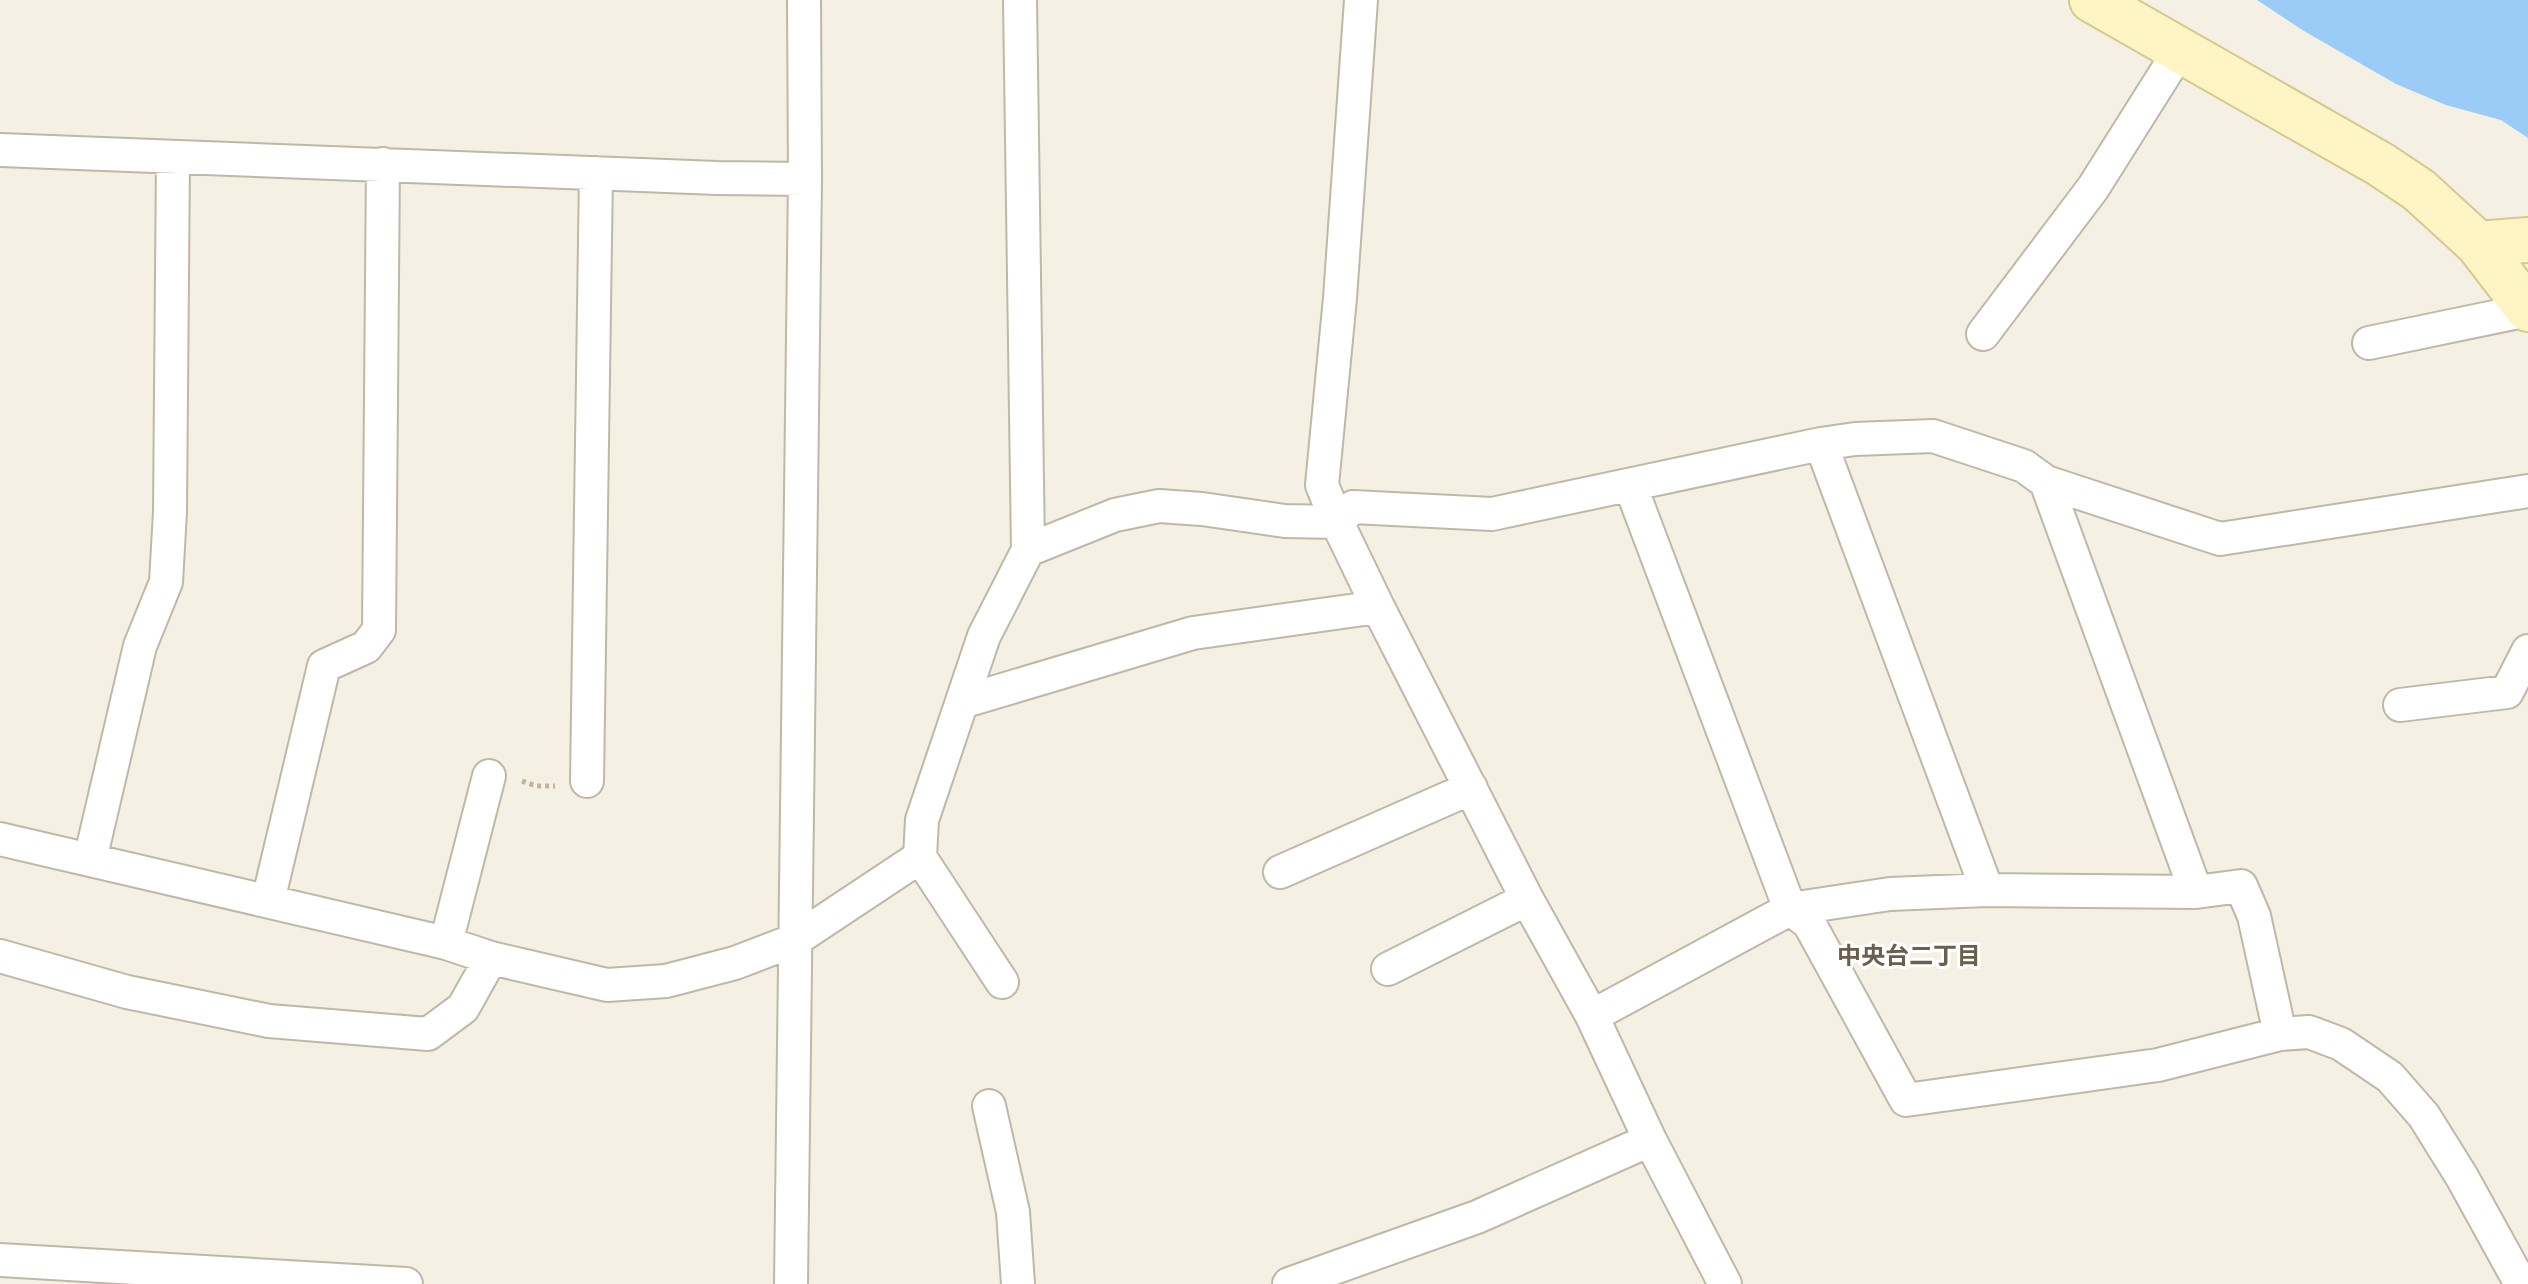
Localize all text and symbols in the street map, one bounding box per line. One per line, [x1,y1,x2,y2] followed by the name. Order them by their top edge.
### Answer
[1837,938,1981,971] district label: 中央台二丁目

